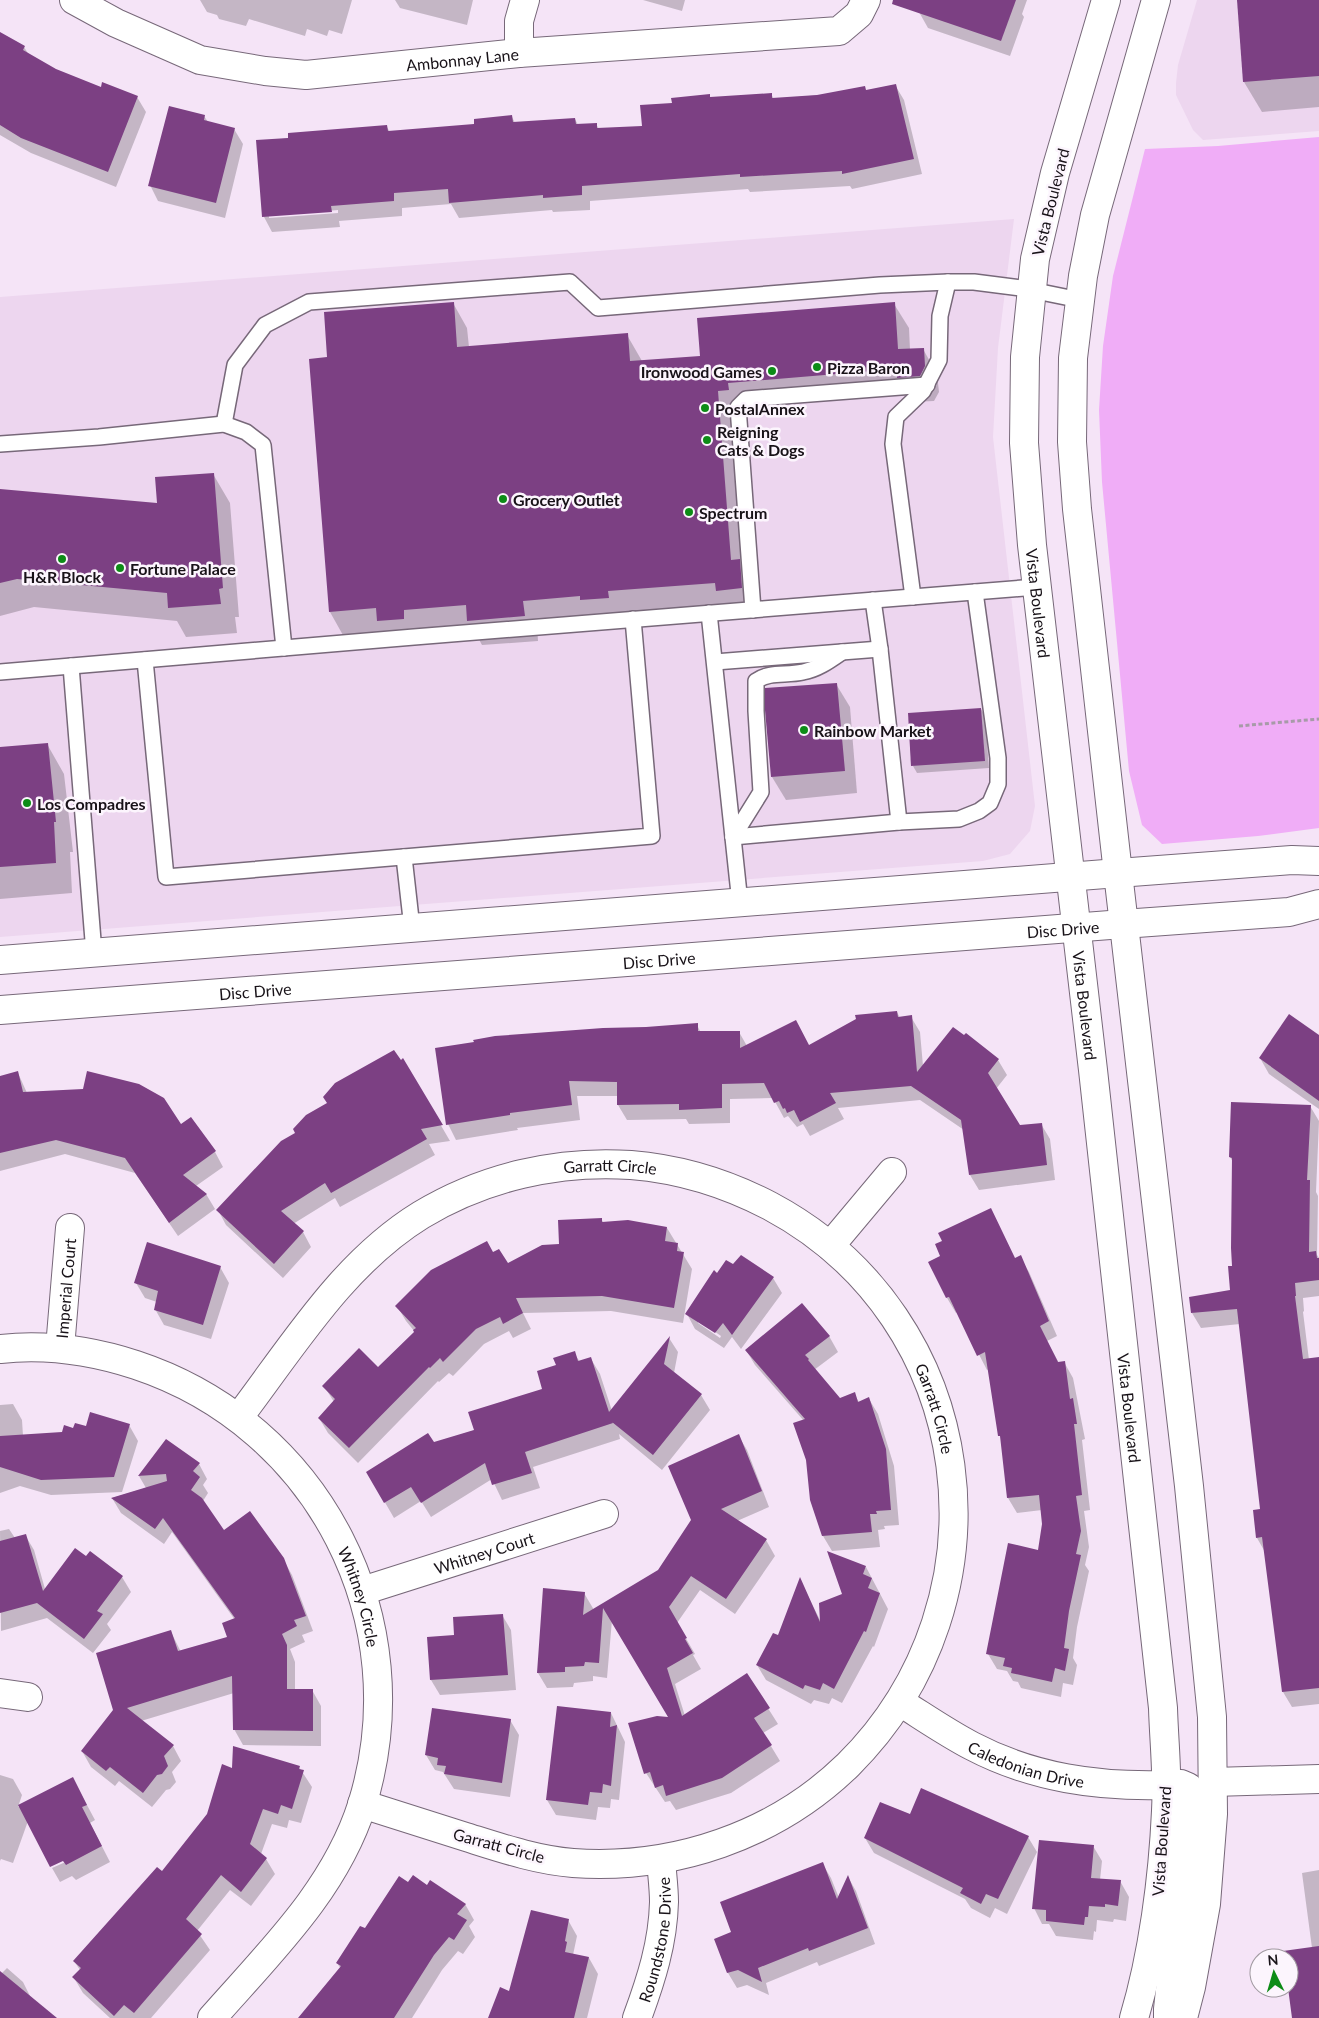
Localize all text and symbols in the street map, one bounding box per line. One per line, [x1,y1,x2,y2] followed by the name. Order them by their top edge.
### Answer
[405,44,520,74] street label: Ambonnay Lane
[1027,146,1073,258] street label: Vista Boulevard
[827,358,910,377] place label: Pizza Baron
[811,361,823,373] marker: Pizza Baron
[641,362,762,381] place label: Ironwood Games
[766,365,778,377] marker: Ironwood Games
[715,399,805,418] place label: PostalAnnex
[699,402,711,414] marker: PostalAnnex
[717,422,805,459] place label: Reigning Cats & Dogs
[701,434,713,446] marker: Reigning Cats & Dogs
[513,490,620,509] place label: Grocery Outlet
[497,493,509,505] marker: Grocery Outlet
[699,503,767,522] place label: Spectrum
[683,506,695,518] marker: Spectrum
[1023,547,1055,659] street label: Vista Boulevard
[56,553,68,565] marker: H&R Block
[130,559,236,578] place label: Fortune Palace
[114,562,126,574] marker: Fortune Palace
[23,567,101,586] place label: H&R Block
[814,721,932,740] place label: Rainbow Market
[798,724,810,736] marker: Rainbow Market
[37,794,146,813] place label: Los Compadres
[21,797,33,809] marker: Los Compadres
[1026,916,1100,941] street label: Disc Drive
[622,947,696,972] street label: Disc Drive
[1070,950,1101,1061] street label: Vista Boulevard
[218,978,292,1003] street label: Disc Drive
[562,1155,658,1177] street label: Garratt Circle
[51,1237,79,1339] street label: Imperial Court
[1115,1352,1146,1464] street label: Vista Boulevard
[912,1360,958,1455] street label: Garratt Circle
[431,1527,537,1577] street label: Whitney Court
[335,1544,384,1648] street label: Whitney Circle
[965,1736,1085,1791] street label: Caledonian Drive
[1148,1785,1174,1897] street label: Vista Boulevard
[451,1824,547,1866] street label: Garratt Circle
[634,1876,674,2004] street label: Roundstone Drive
[1249,1948,1299,1998] north arrow
[1267,1951,1279,1968] text: N

